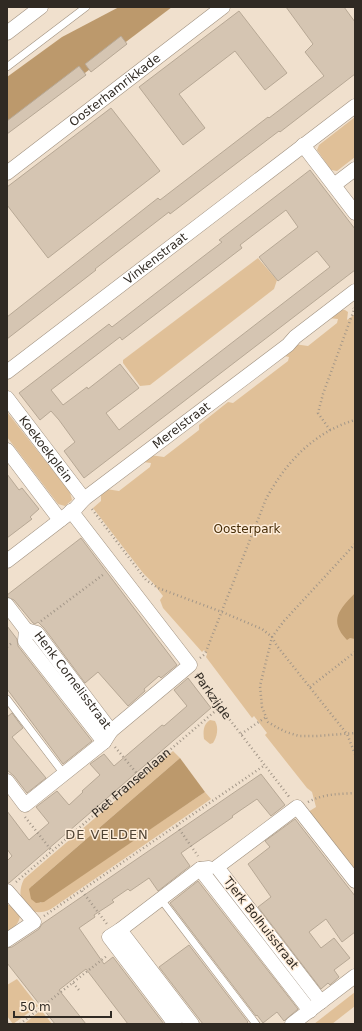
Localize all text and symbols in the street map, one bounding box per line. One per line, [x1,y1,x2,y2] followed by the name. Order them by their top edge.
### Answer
[67,51,163,129] street label: Oosterhamrikkade
[121,230,190,287] street label: Vinkenstraat
[150,399,213,452] street label: Merelstraat
[16,413,75,485] street label: Koekoekplein
[214,522,281,536] park label: Oosterpark
[31,629,114,732] street label: Henk Cornelisstraat
[191,670,234,722] street label: Parkzijde
[89,745,174,821] street label: Piet Fransenlaan
[65,827,149,842] district label: DE VELDEN
[220,873,301,972] street label: Tjerk Bolhuisstraat
[14,993,111,1019] scale bar
[20,1000,51,1014] text: 50 m

